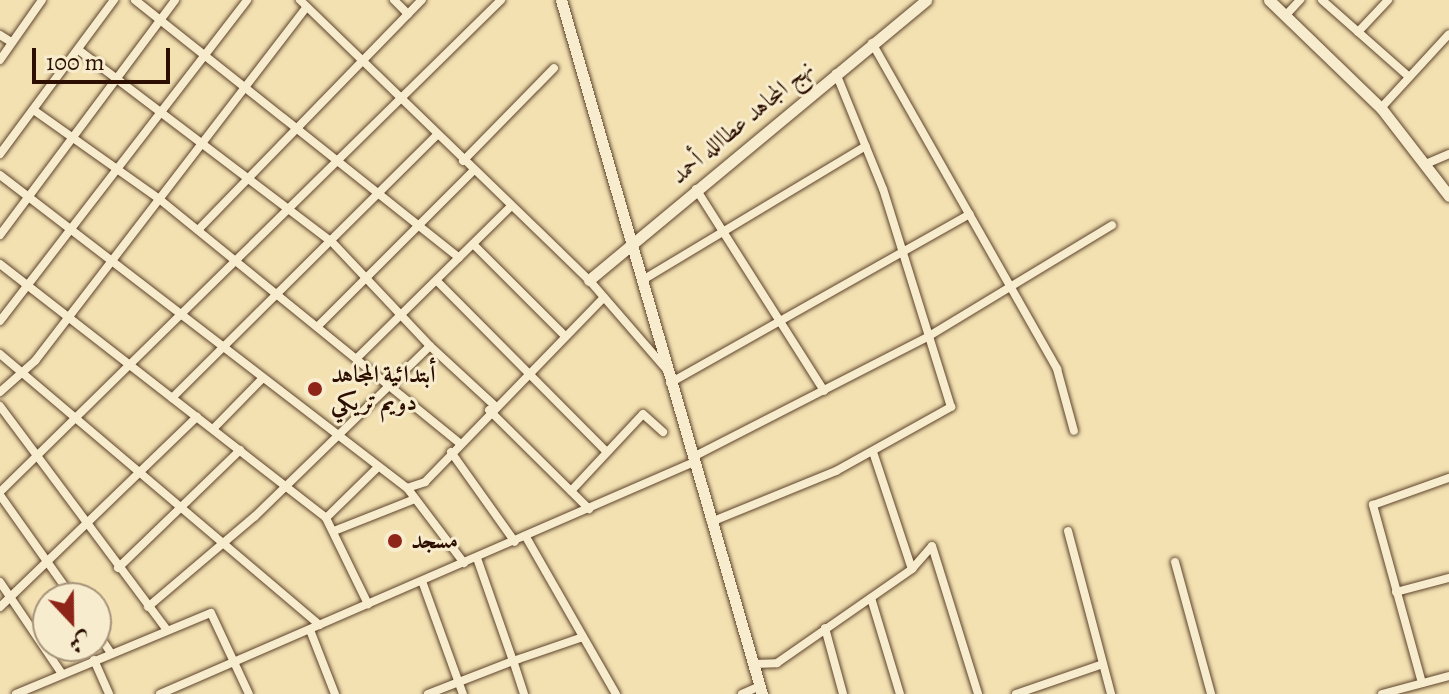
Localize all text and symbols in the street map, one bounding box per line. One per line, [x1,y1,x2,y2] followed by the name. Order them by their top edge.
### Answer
[36,32,174,82] scale bar
[46,46,105,78] text: 100 m
[665,54,819,190] street label: نهج المجاهد عطاالله أحمد
[331,361,436,417] place label: أبتدائية المجاهد دويم تريكي
[306,380,324,398] marker: أبتدائية المجاهد دويم تريكي
[411,527,458,555] place label: مسجد
[386,532,404,550] marker: مسجد
[32,582,112,662] north arrow
[65,624,96,660] text: ش

